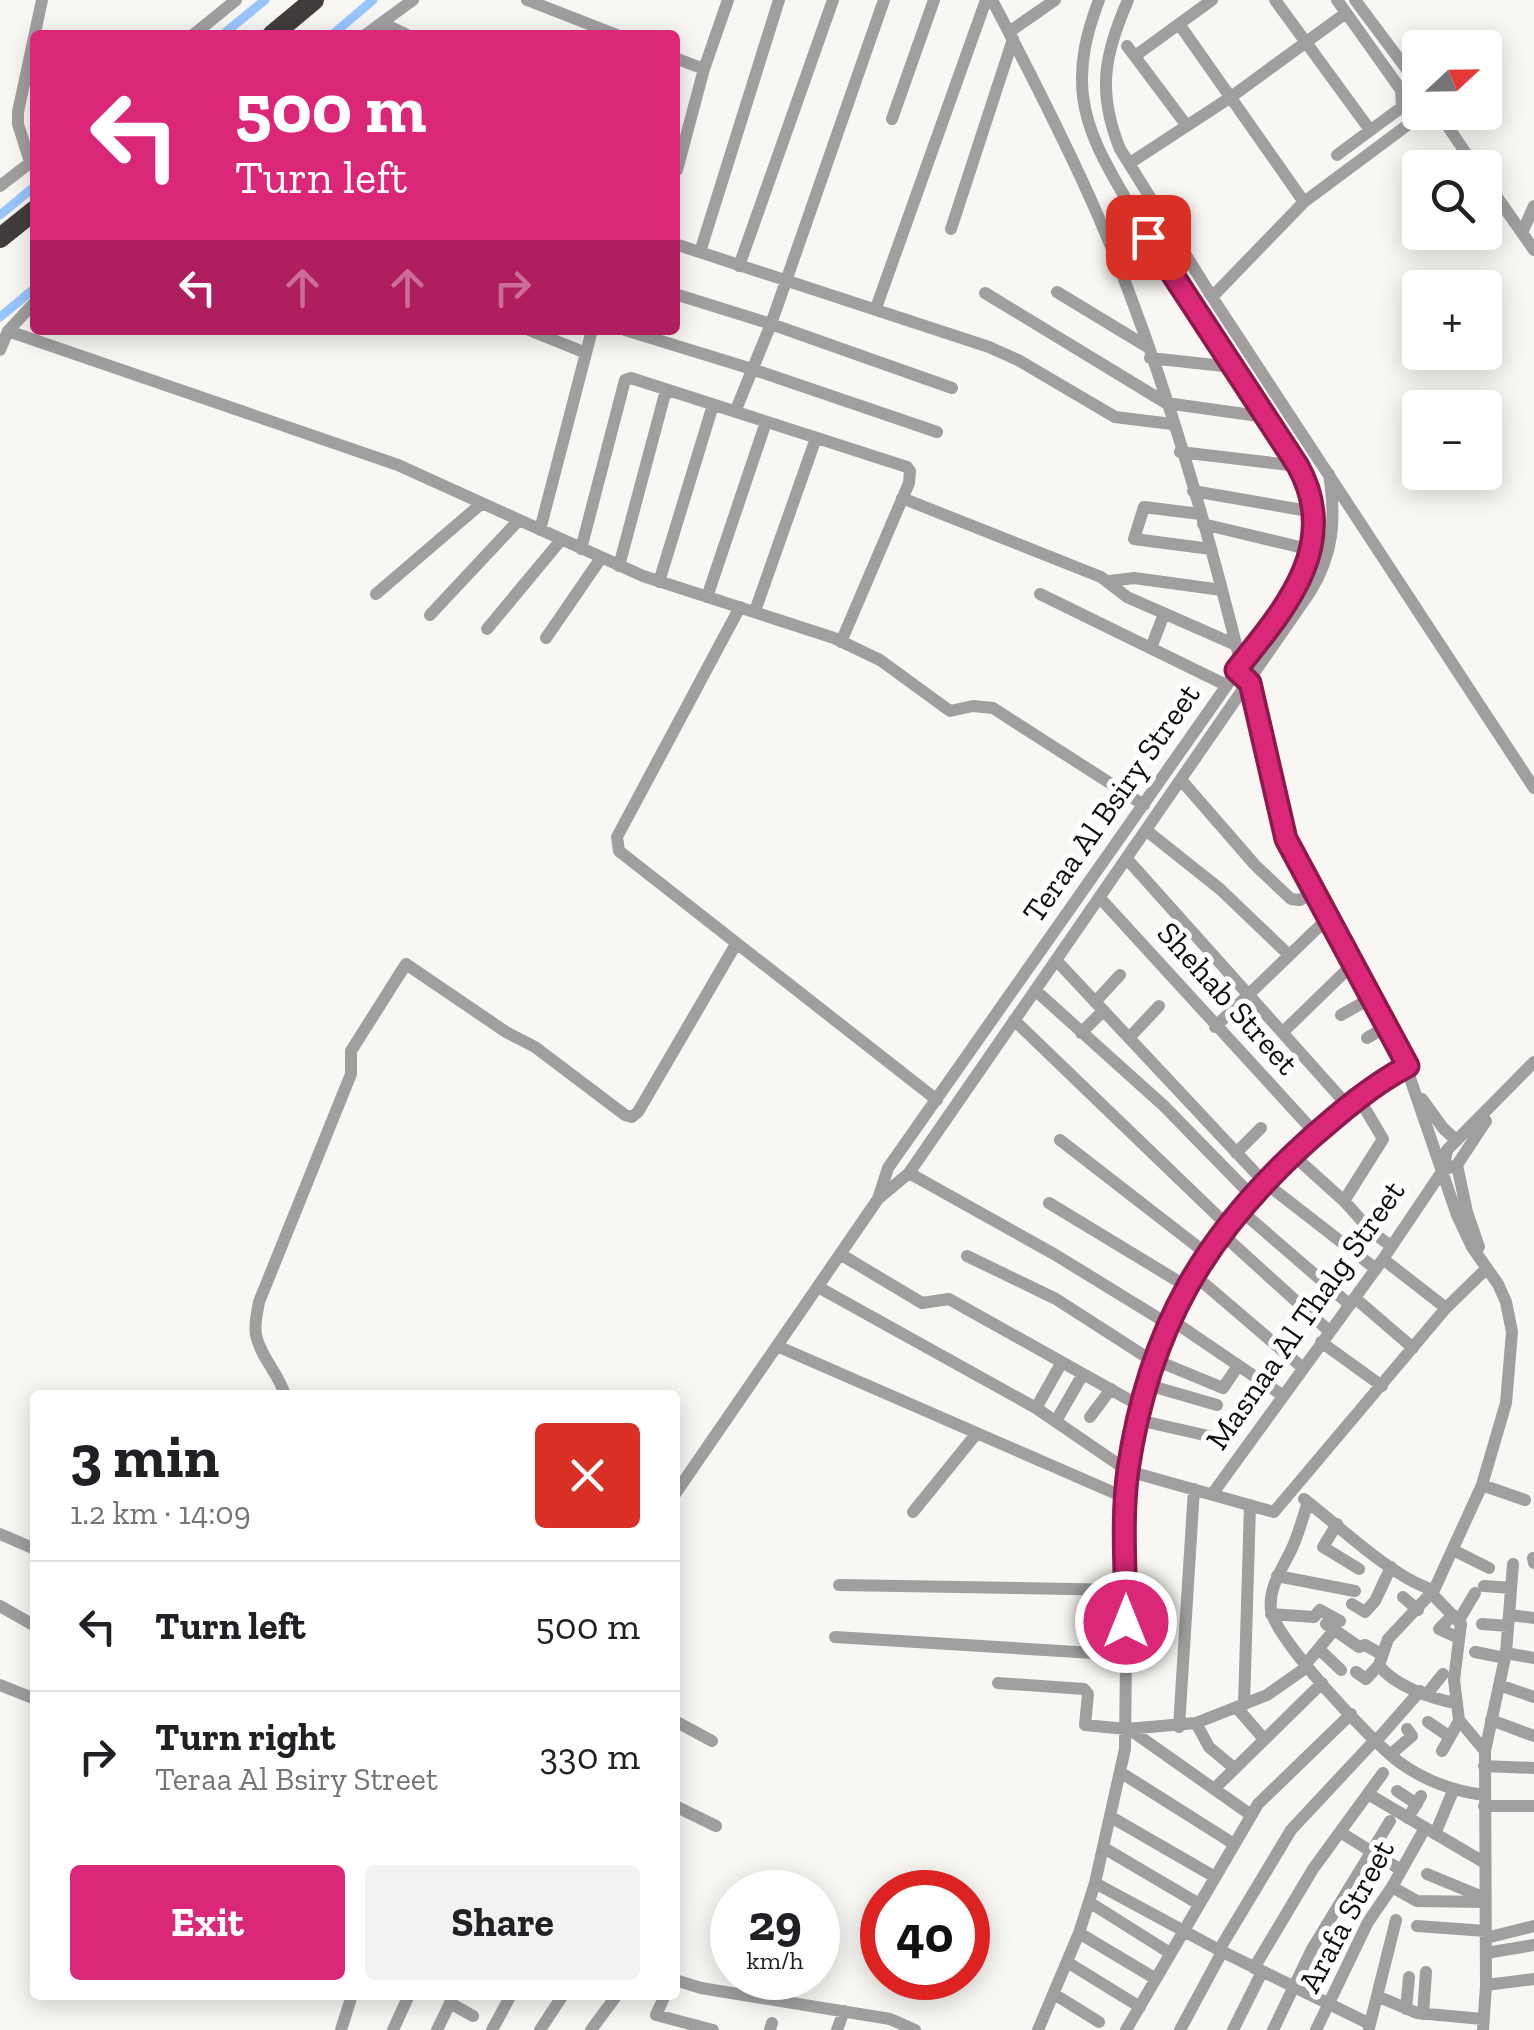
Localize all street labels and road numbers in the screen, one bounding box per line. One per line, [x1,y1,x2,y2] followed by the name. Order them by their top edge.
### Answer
[1014,676,1208,930] street label: Teraa Al Bsiry Street
[1150,914,1306,1082] street label: Shehab Street
[1198,1173,1412,1457] street label: Masnaa Al Thalg Street
[1290,1833,1402,1999] street label: Arafa Street

